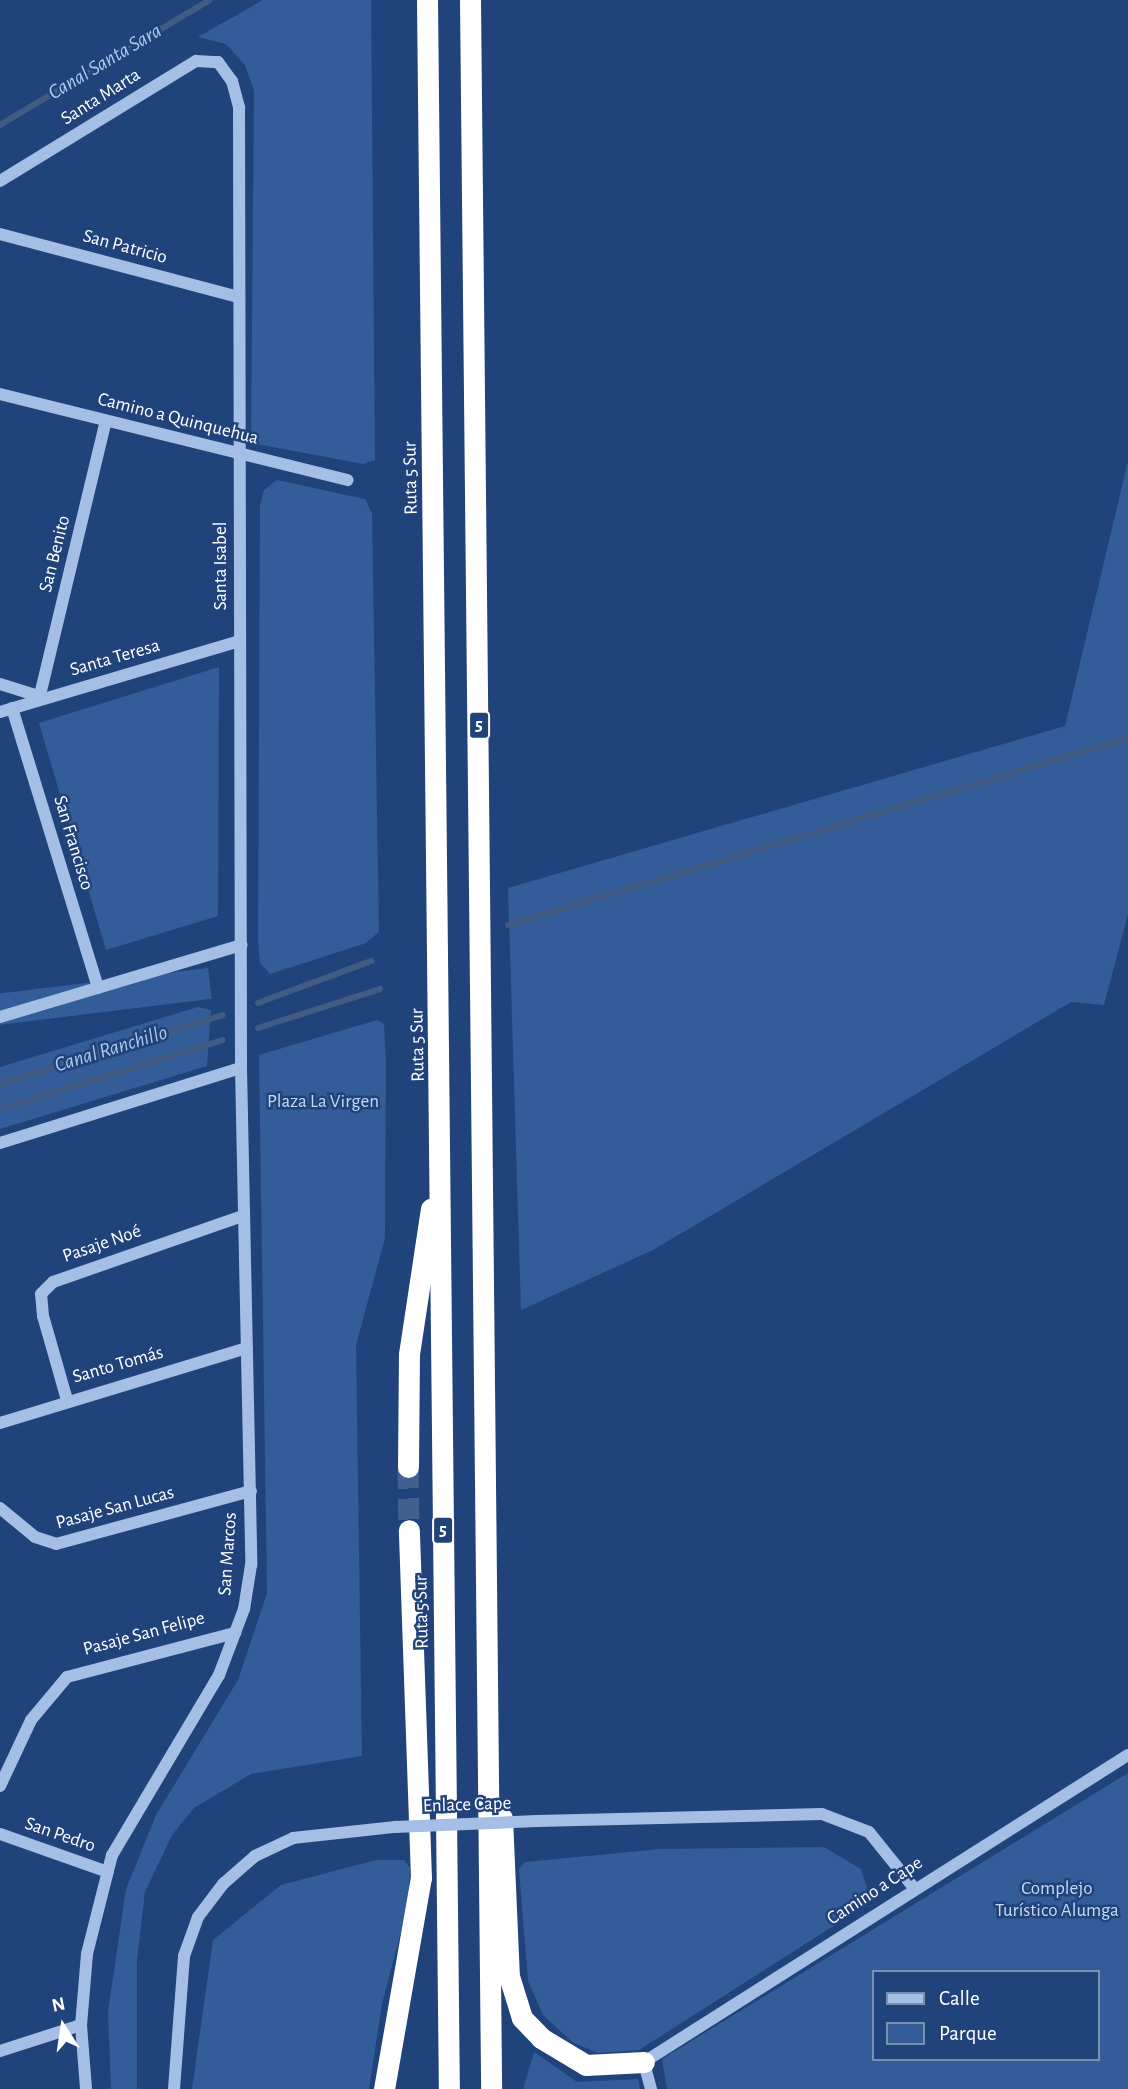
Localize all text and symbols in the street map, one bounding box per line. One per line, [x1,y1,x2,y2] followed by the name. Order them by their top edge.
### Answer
[44,18,166,106] water label: Canal Santa Sara
[57,64,145,130] street label: Santa Marta
[80,225,170,269] street label: San Patricio
[95,388,261,450] street label: Camino a Quinquehua
[399,441,423,515] street label: Ruta 5 Sur
[34,513,76,595] street label: San Benito
[210,522,232,610] street label: Santa Isabel
[67,634,163,682] street label: Santa Teresa
[467,710,491,740] road number: 5
[48,793,98,893] street label: San Francisco
[406,1008,430,1082] street label: Ruta 5 Sur
[52,1020,170,1078] water label: Canal Ranchillo
[267,1091,379,1113] park label: Plaza La Virgen
[60,1220,144,1268] street label: Pasaje Noé
[70,1341,166,1389] street label: Santo Tomás
[53,1481,177,1535] street label: Pasaje San Lucas
[214,1512,242,1596] street label: San Marcos
[431,1516,455,1545] road number: 5
[410,1575,434,1649] street label: Ruta 5 Sur
[81,1607,207,1661] street label: Pasaje San Felipe
[422,1792,512,1818] street label: Enlace Cape
[22,1812,98,1858] street label: San Pedro
[823,1852,927,1930] street label: Camino a Cape
[995,1878,1119,1922] park label: Complejo Turístico Alumga
[872,1970,1100,2061] legend
[939,1988,980,2009] text: Calle
[28,1991,98,2061] north arrow
[50,1994,67,2016] text: N
[939,2023,997,2044] text: Parque

